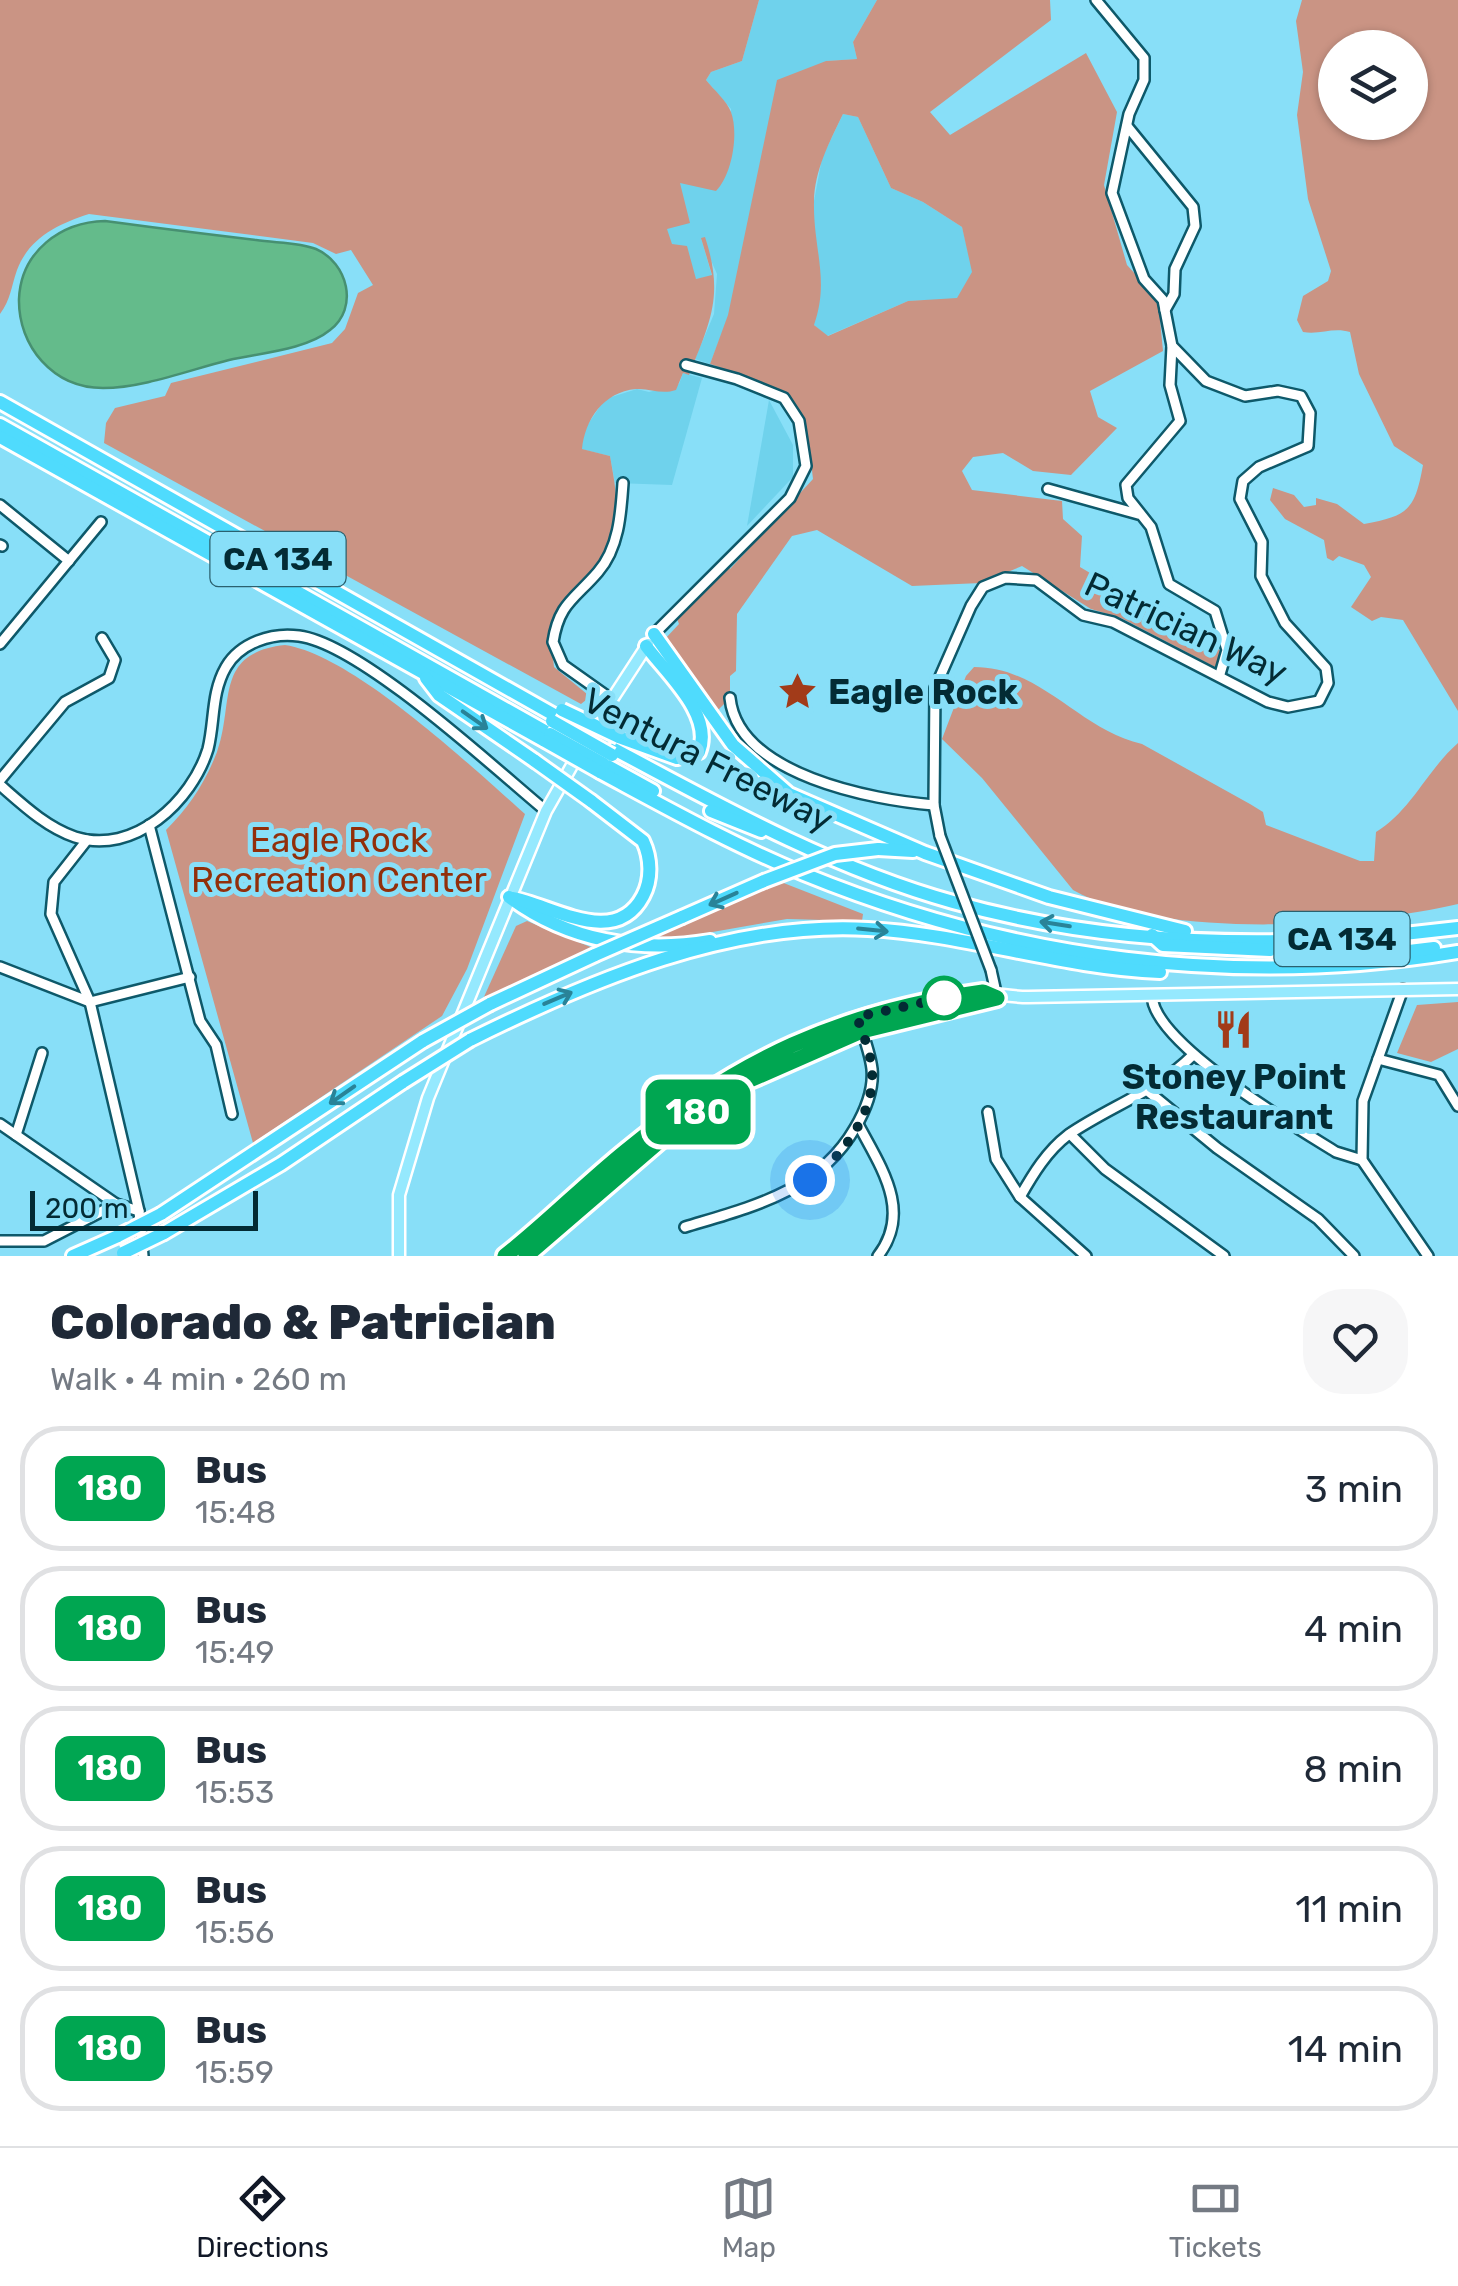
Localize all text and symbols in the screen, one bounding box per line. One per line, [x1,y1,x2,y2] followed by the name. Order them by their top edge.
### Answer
[1318,30,1428,140] map controls
[1318,30,1428,140] button: layers
[210,532,346,586] road number: CA 134
[1078,563,1294,693] street label: Patrician Way
[777,671,819,713] place icon: Eagle Rock
[828,671,1018,713] place label: Eagle Rock
[576,679,840,841] street label: Ventura Freeway
[461,709,489,730] one-way arrow
[191,819,487,901] park label: Eagle Rock Recreation Center
[708,891,739,909] one-way arrow
[1274,912,1410,966] road number: CA 134
[1039,914,1072,933] one-way arrow
[857,921,889,940] one-way arrow
[923,977,965,1019] unlabelled marker
[542,988,573,1006] one-way arrow
[1213,1009,1255,1051] restaurant icon: Stoney Point Restaurant
[1122,1056,1346,1138] place label: Stoney Point Restaurant
[640,1080,756,1144] line badge: 180
[329,1084,356,1105] one-way arrow
[666,1091,730,1133] text: 180
[785,1155,835,1205] your location
[30,1186,258,1230] scale bar
[45,1192,129,1225] text: 200 m
[1303,1289,1408,1394] button: heart
[50,1294,556,1351] text: Colorado & Patrician
[50,1360,347,1398] text: Walk · 4 min · 260 m
[195,1447,267,1493] text: Bus
[1305,1466,1403,1512] text: 3 min
[78,1467,142,1509] text: 180
[195,1493,276,1531] text: 15:48
[195,1587,267,1633] text: Bus
[1304,1606,1403,1652] text: 4 min
[78,1607,142,1649] text: 180
[195,1633,274,1671] text: 15:49
[195,1727,267,1773] text: Bus
[1304,1746,1403,1792] text: 8 min
[78,1747,142,1789] text: 180
[195,1773,274,1811] text: 15:53
[195,1867,267,1913] text: Bus
[1295,1886,1403,1932] text: 11 min
[78,1887,142,1929] text: 180
[195,1913,274,1951] text: 15:56
[195,2007,267,2053] text: Bus
[1288,2026,1403,2072] text: 14 min
[78,2027,142,2069] text: 180
[195,2053,274,2091] text: 15:59
[196,2171,329,2264] tab: Directions
[721,2171,776,2264] tab: Map
[1169,2171,1262,2264] tab: Tickets

